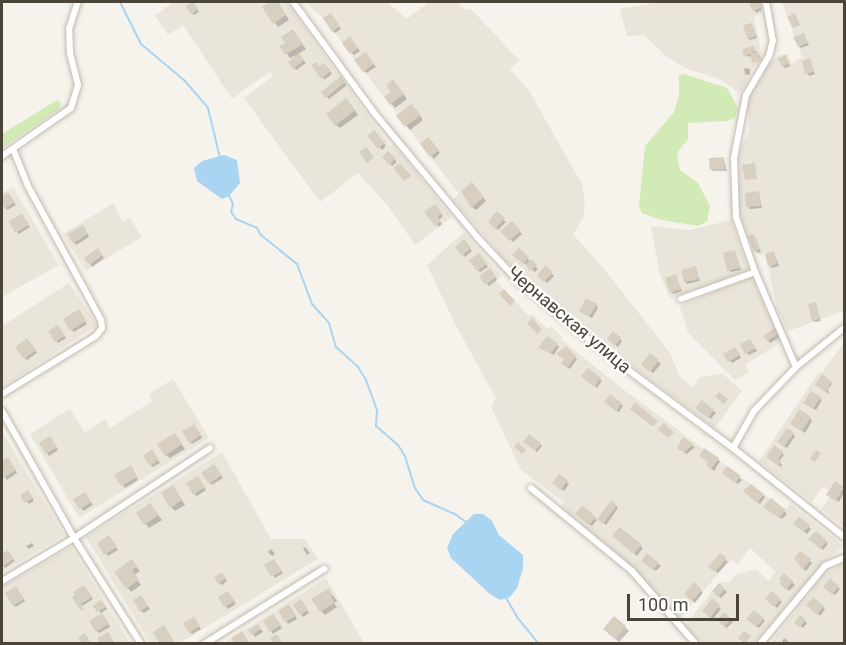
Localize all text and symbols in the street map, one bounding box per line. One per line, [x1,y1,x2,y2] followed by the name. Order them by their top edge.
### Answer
[503,262,635,378] street label: Чернавская улица
[630,582,742,620] scale bar
[638,594,689,615] text: 100 m

